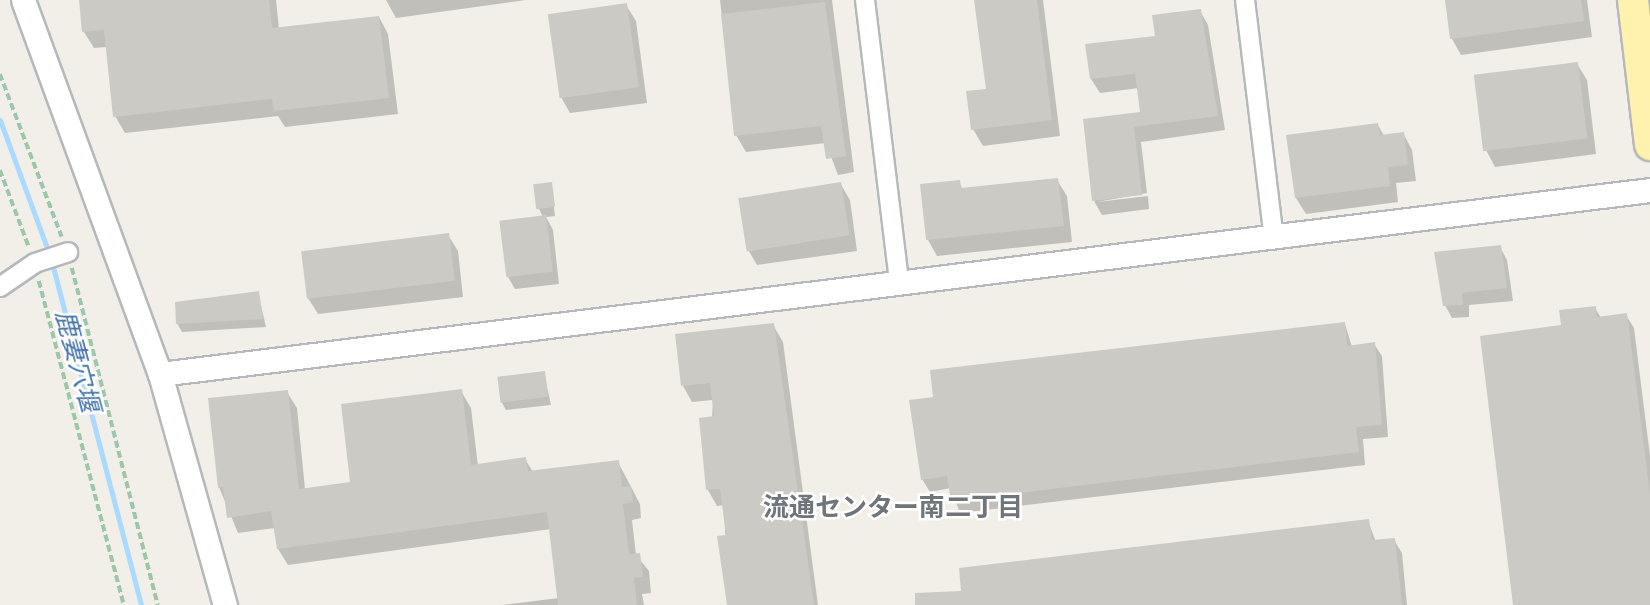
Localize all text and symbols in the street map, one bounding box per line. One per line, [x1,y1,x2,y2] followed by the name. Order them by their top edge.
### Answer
[48,307,106,415] water label: 鹿妻穴堰
[763,492,1023,524] district label: 流通センター南二丁目

